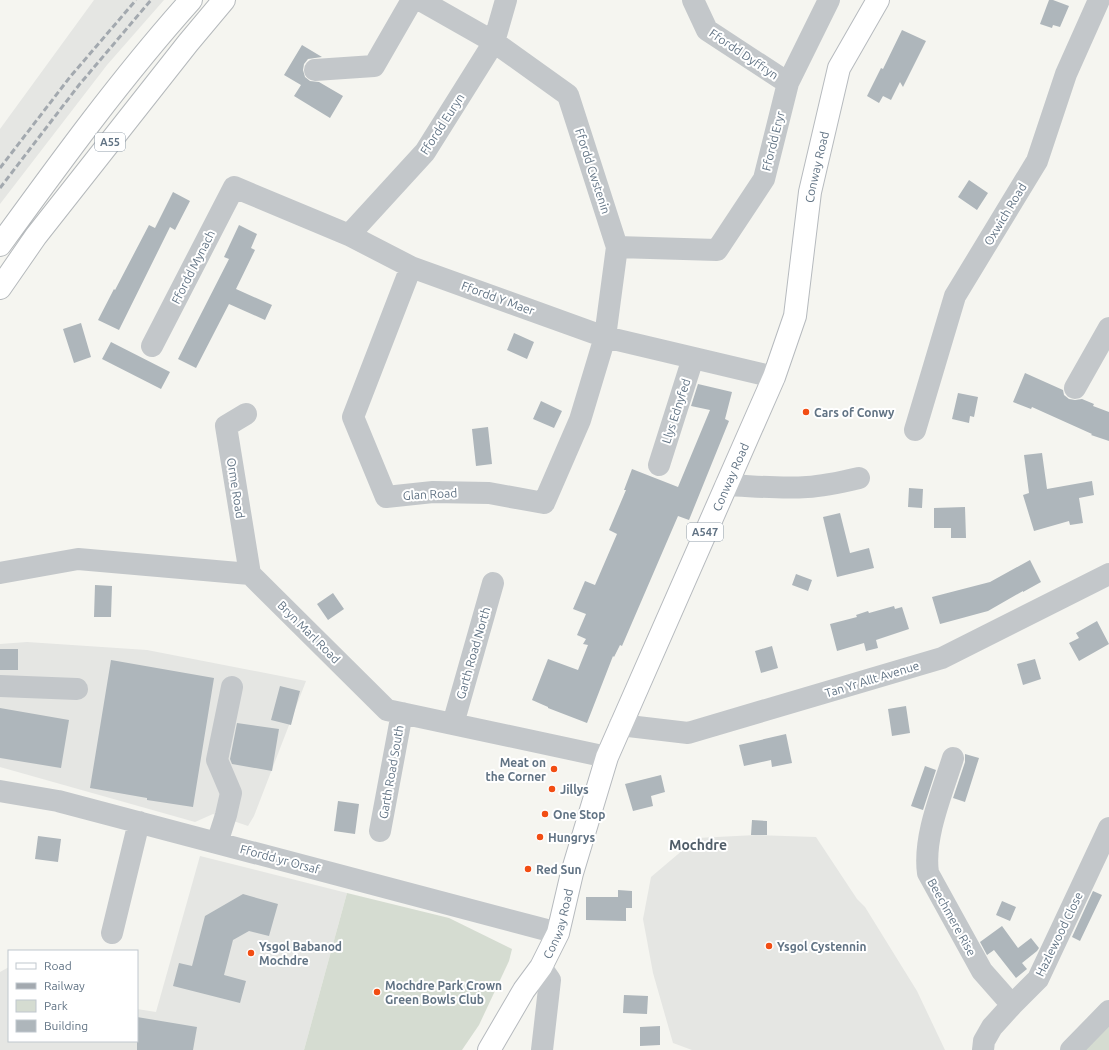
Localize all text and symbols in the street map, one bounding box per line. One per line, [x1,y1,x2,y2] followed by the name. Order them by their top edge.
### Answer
[707,26,781,82] street label: Ffordd Dyffryn
[417,91,467,157] street label: Ffordd Euryn
[759,109,787,172] street label: Ffordd Eryr
[573,127,613,215] street label: Ffordd Cwstenin
[802,130,830,204] street label: Conway Road
[95,133,125,151] road number: A55
[981,180,1029,248] street label: Oxwich Road
[169,228,217,306] street label: Ffordd Mynach
[460,279,537,317] street label: Ffordd Y Maer
[659,377,693,445] street label: Llys Ednyfed
[814,406,895,419] place label: Cars of Conwy
[801,407,811,417] marker: Cars of Conwy
[710,441,751,513] street label: Conway Road
[225,457,247,519] street label: Orme Road
[402,486,458,502] street label: Glan Road
[687,523,723,541] road number: A547
[275,598,343,666] street label: Bryn Marl Road
[454,605,492,701] street label: Garth Road North
[823,658,921,700] street label: Tan Yr Allt Avenue
[376,724,406,820] street label: Garth Road South
[485,756,546,783] place label: Meat on the Corner
[549,764,559,774] marker: Meat on the Corner
[560,783,589,796] place label: Jillys
[547,784,557,794] marker: Jillys
[553,808,605,821] place label: One Stop
[540,809,550,819] marker: One Stop
[548,831,595,844] place label: Hungrys
[535,832,545,842] marker: Hungrys
[669,837,727,853] district label: Mochdre
[239,842,322,876] street label: Ffordd yr Orsaf
[536,863,581,876] place label: Red Sun
[523,864,533,874] marker: Red Sun
[925,876,979,958] street label: Beechmere Rise
[540,887,575,961] street label: Conway Road
[1033,890,1085,978] street label: Hazlewood Close
[259,940,342,967] place label: Ysgol Babanod Mochdre
[777,940,866,953] place label: Ysgol Cystennin
[764,941,774,951] marker: Ysgol Cystennin
[246,948,256,958] marker: Ysgol Babanod Mochdre
[8,950,138,1042] legend
[44,959,72,972] text: Road
[44,979,85,992] text: Railway
[385,979,502,1006] place label: Mochdre Park Crown Green Bowls Club
[372,987,382,997] marker: Mochdre Park Crown Green Bowls Club
[44,999,68,1012] text: Park
[44,1019,88,1032] text: Building

